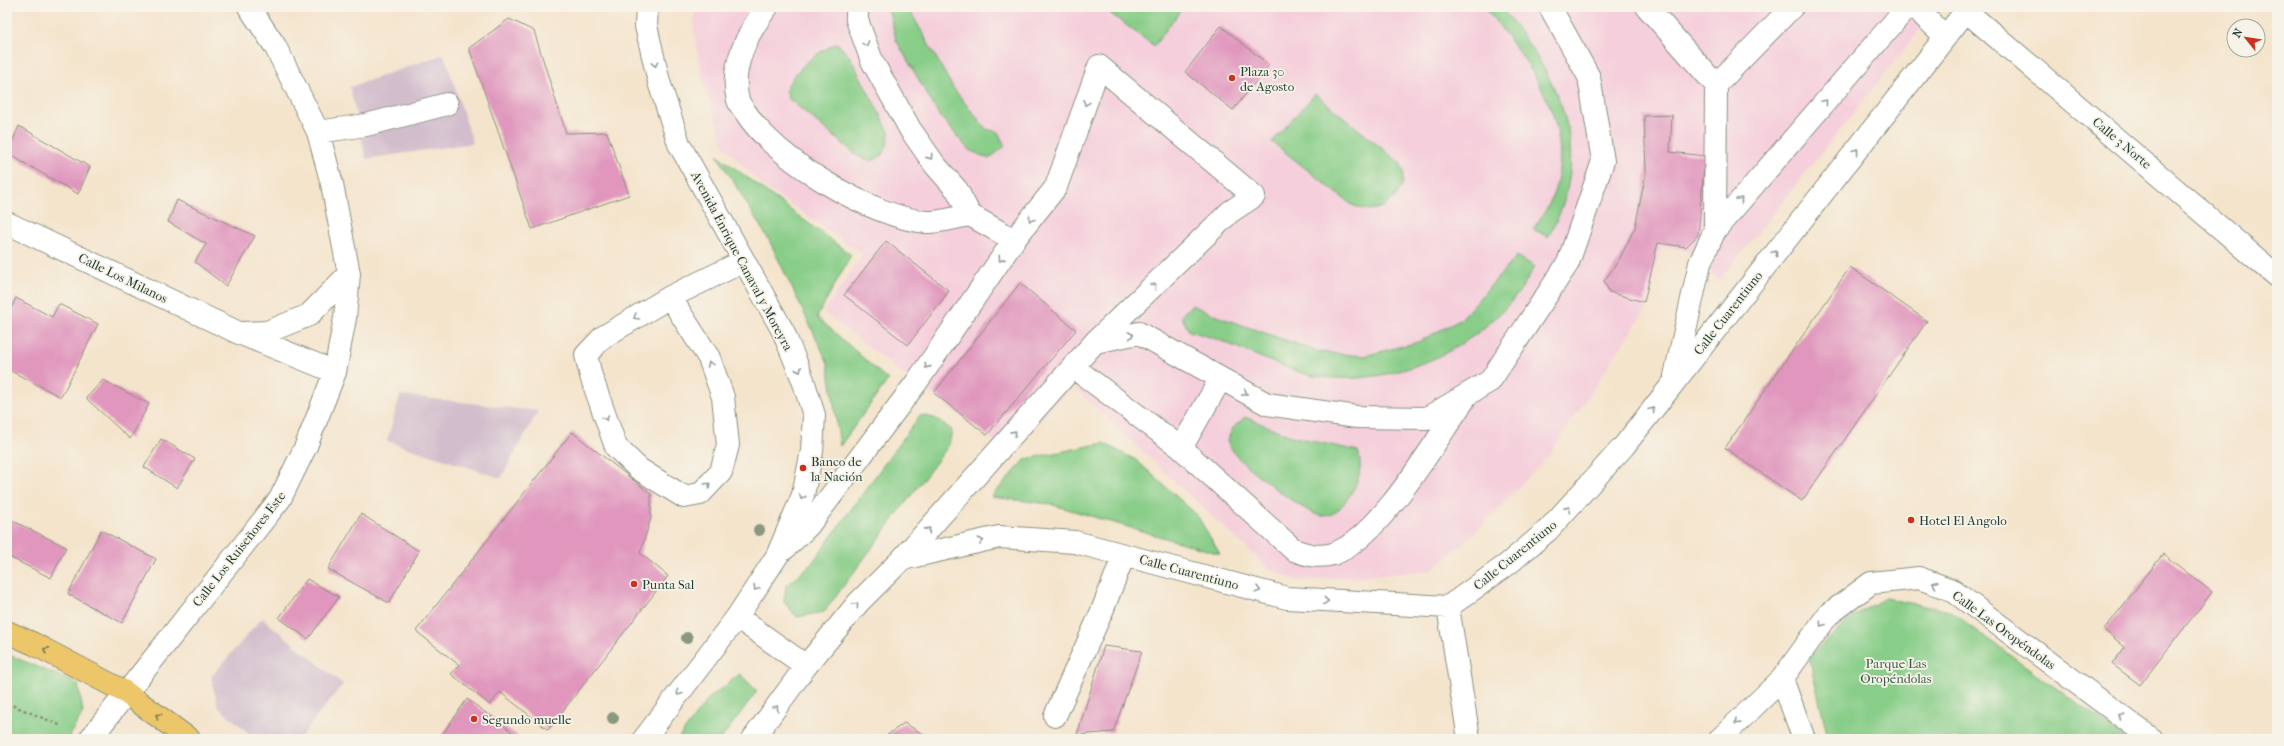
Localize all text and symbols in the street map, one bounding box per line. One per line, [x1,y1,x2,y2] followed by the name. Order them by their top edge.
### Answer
[2226,18,2266,58] north arrow
[2230,26,2246,40] text: N
[861,41,869,48] one-way arrow
[650,60,659,67] one-way arrow
[1240,64,1295,94] place label: Plaza 30 de Agosto
[1227,73,1237,83] marker: Plaza 30 de Agosto
[1083,99,1091,106] one-way arrow
[1821,99,1828,106] one-way arrow
[2090,114,2155,172] street label: Calle 3 Norte
[1851,148,1858,155] one-way arrow
[925,153,933,160] one-way arrow
[688,168,796,354] street label: Avenida Enrique Canaval y Moreyra
[1736,197,1743,205] one-way arrow
[1029,214,1036,221] one-way arrow
[76,250,170,306] street label: Calle Los Milanos
[1771,250,1778,257] one-way arrow
[998,255,1006,262] one-way arrow
[1691,268,1766,358] street label: Calle Cuarentiuno
[1149,283,1157,291] one-way arrow
[633,312,640,319] one-way arrow
[1128,331,1134,339] one-way arrow
[707,360,715,367] one-way arrow
[924,362,932,369] one-way arrow
[794,366,802,374] one-way arrow
[1241,388,1248,396] one-way arrow
[1647,408,1654,415] one-way arrow
[601,415,610,422] one-way arrow
[1009,430,1016,437] one-way arrow
[810,454,863,484] place label: Banco de la Nación
[798,463,808,473] marker: Banco de la Nación
[703,482,711,490] one-way arrow
[189,488,289,610] street label: Calle Los Ruiseñores Este
[798,493,806,500] one-way arrow
[1563,506,1570,514] one-way arrow
[1919,513,2007,528] place label: Hotel El Angolo
[1906,515,1916,525] marker: Hotel El Angolo
[1471,517,1560,593] street label: Calle Cuarentiuno
[923,527,930,535] one-way arrow
[977,537,984,546] one-way arrow
[1138,552,1241,593] street label: Calle Cuarentiuno
[642,577,695,592] place label: Punta Sal
[629,579,639,589] marker: Punta Sal
[1932,581,1939,589] one-way arrow
[753,584,760,591] one-way arrow
[1255,586,1261,594] one-way arrow
[1949,588,2059,673] street label: Calle Las Oropéndolas
[1323,597,1329,606] one-way arrow
[852,603,859,610] one-way arrow
[1819,620,1827,627] one-way arrow
[43,647,50,655] one-way arrow
[1860,656,1932,686] park label: Parque Las Oropéndolas
[676,689,683,696] one-way arrow
[771,705,778,712] one-way arrow
[482,712,572,727] place label: Segundo muelle
[155,714,162,721] one-way arrow
[469,714,479,724] marker: Segundo muelle
[2118,714,2125,721] one-way arrow
[1734,717,1742,725] one-way arrow

